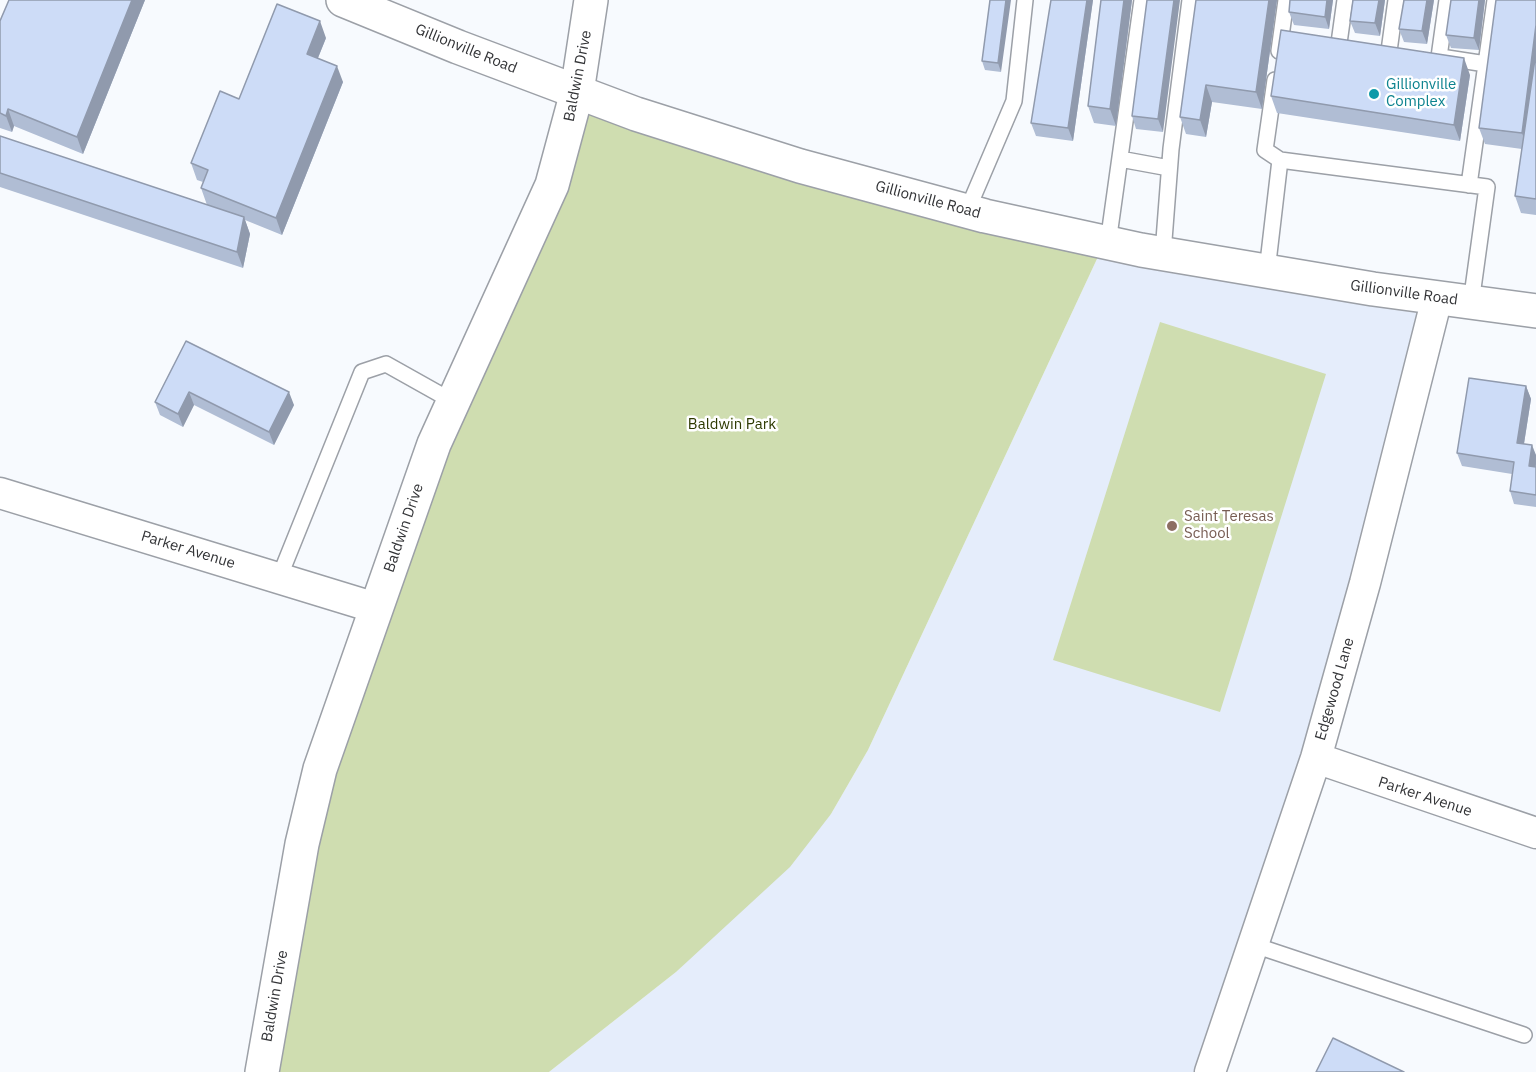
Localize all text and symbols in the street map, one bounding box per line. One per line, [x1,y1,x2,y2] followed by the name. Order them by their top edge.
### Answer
[412,20,520,78] street label: Gillionville Road
[560,29,596,123] street label: Baldwin Drive
[1386,76,1456,111] place label: Gillionville Complex
[1367,87,1381,101] marker: Gillionville Complex
[873,177,983,223] street label: Gillionville Road
[1349,277,1459,309] street label: Gillionville Road
[688,416,776,434] park label: Baldwin Park
[380,481,428,575] street label: Baldwin Drive
[1184,508,1274,543] place label: Saint Teresas School
[1165,519,1179,533] marker: Saint Teresas School
[139,527,237,573] street label: Parker Avenue
[1312,636,1358,742] street label: Edgewood Lane
[1376,773,1474,821] street label: Parker Avenue
[258,949,292,1043] street label: Baldwin Drive

